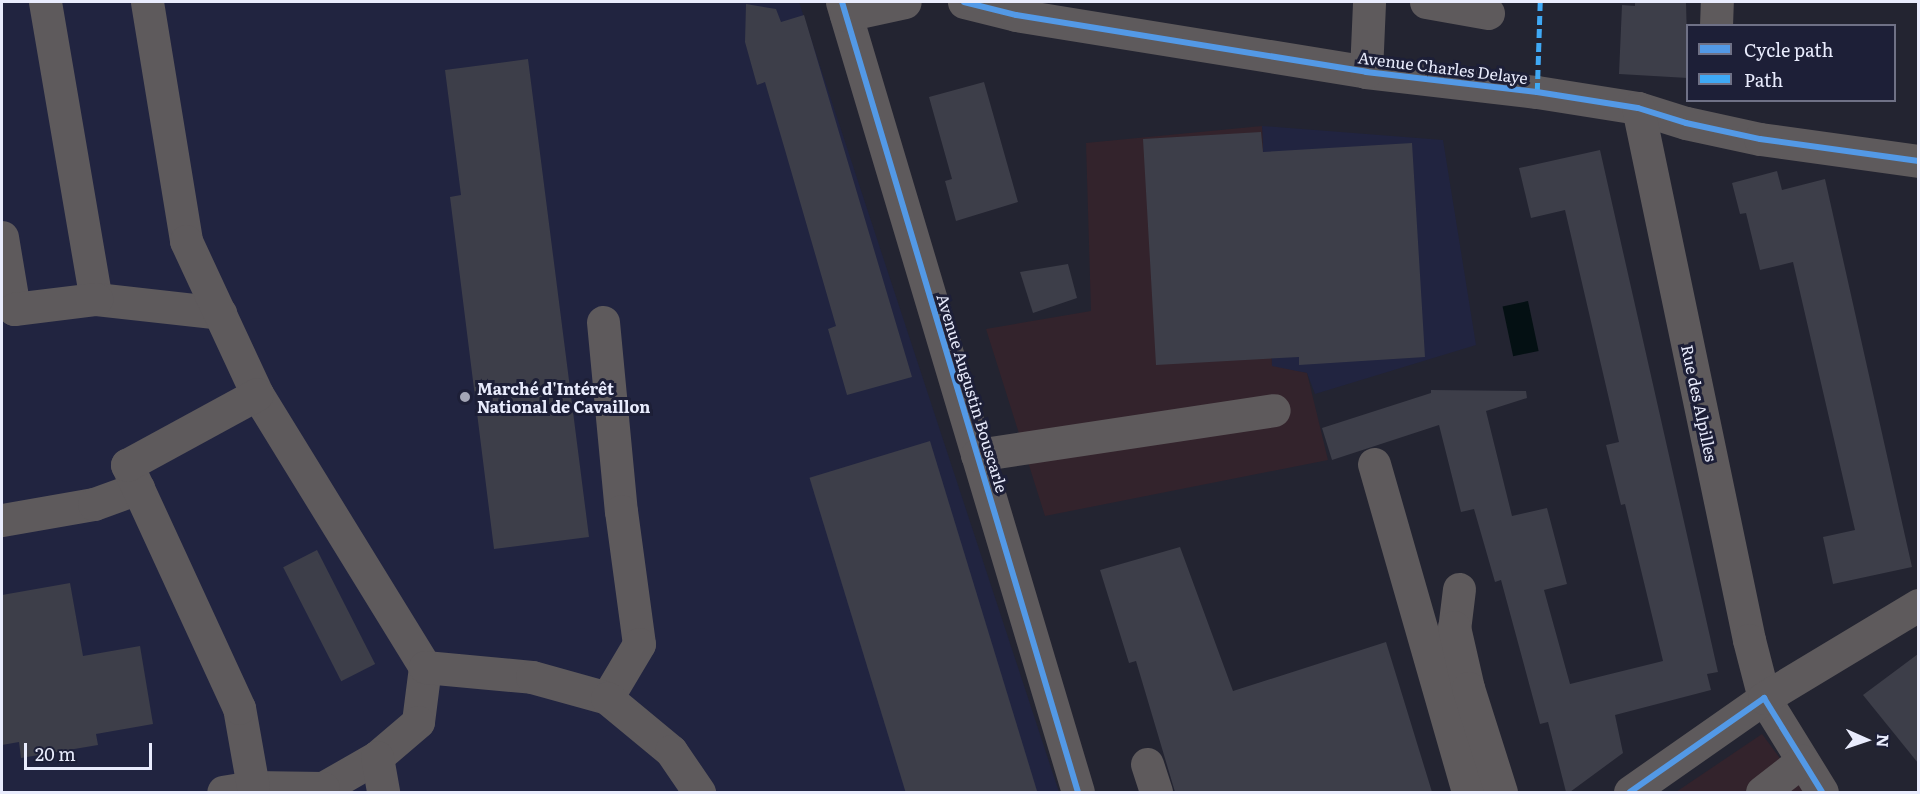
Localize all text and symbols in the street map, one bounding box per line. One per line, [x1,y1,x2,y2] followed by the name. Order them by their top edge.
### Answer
[1686,24,1896,102] legend
[1744,36,1833,63] text: Cycle path
[1357,47,1529,87] street label: Avenue Charles Delaye
[1744,66,1783,93] text: Path
[934,291,1012,495] street label: Avenue Augustin Bouscarle
[1678,343,1722,463] street label: Rue des Alpilles
[477,378,650,416] place label: Marché d'Intérêt National de Cavaillon
[458,390,472,404] marker: Marché d'Intérêt National de Cavaillon
[1836,710,1896,770] north arrow
[27,731,154,769] scale bar
[1872,734,1896,748] text: N
[35,740,76,767] text: 20 m

